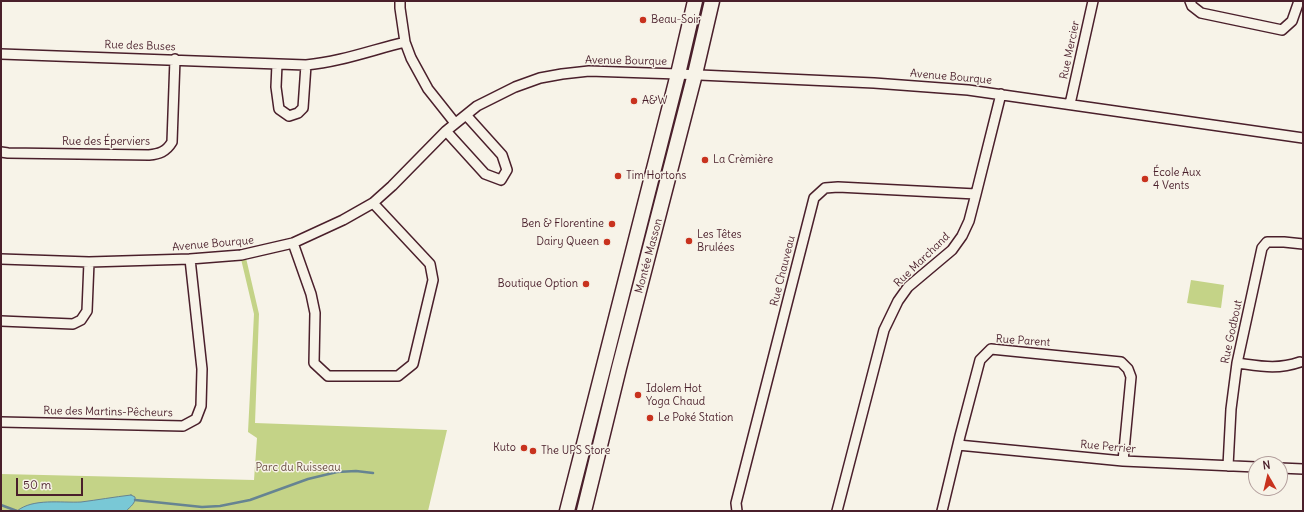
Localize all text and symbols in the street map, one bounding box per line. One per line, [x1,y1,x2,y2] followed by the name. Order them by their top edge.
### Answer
[651,13,700,27] place label: Beau-Soir
[638,15,648,25] marker: Beau-Soir
[1057,20,1083,80] street label: Rue Mercier
[104,38,176,54] street label: Rue des Buses
[585,54,667,68] street label: Avenue Bourque
[910,67,992,87] street label: Avenue Bourque
[642,94,667,108] place label: A&W
[629,96,639,106] marker: A&W
[62,135,150,149] street label: Rue des Éperviers
[713,153,773,167] place label: La Crèmière
[700,155,710,165] marker: La Crèmière
[1153,166,1201,192] place label: École Aux 4 Vents
[626,169,686,183] place label: Tim Hortons
[613,171,623,181] marker: Tim Hortons
[1140,174,1150,184] marker: École Aux 4 Vents
[521,217,604,231] place label: Ben & Florentine
[633,217,665,295] street label: Montée Masson
[607,219,617,229] marker: Ben & Florentine
[697,228,742,254] place label: Les Têtes Brulées
[891,230,953,290] street label: Rue Marchand
[172,234,254,254] street label: Avenue Bourque
[768,234,798,308] street label: Rue Chauveau
[536,235,599,249] place label: Dairy Queen
[684,236,694,246] marker: Les Têtes Brulées
[602,237,612,247] marker: Dairy Queen
[498,277,578,291] place label: Boutique Option
[581,279,591,289] marker: Boutique Option
[1219,299,1245,365] street label: Rue Godbout
[995,333,1051,349] street label: Rue Parent
[646,382,705,408] place label: Idolem Hot Yoga Chaud
[633,390,643,400] marker: Idolem Hot Yoga Chaud
[43,404,173,420] street label: Rue des Martins-Pêcheurs
[658,411,733,425] place label: Le Poké Station
[645,413,655,423] marker: Le Poké Station
[1080,438,1136,456] street label: Rue Perrier
[493,441,516,455] place label: Kuto
[519,443,529,453] marker: Kuto
[541,444,610,458] place label: The UPS Store
[528,446,538,456] marker: The UPS Store
[1248,456,1288,496] north arrow
[1262,458,1271,473] text: N
[255,461,341,475] park label: Parc du Ruisseau
[18,470,85,496] scale bar
[23,477,51,492] text: 50 m

